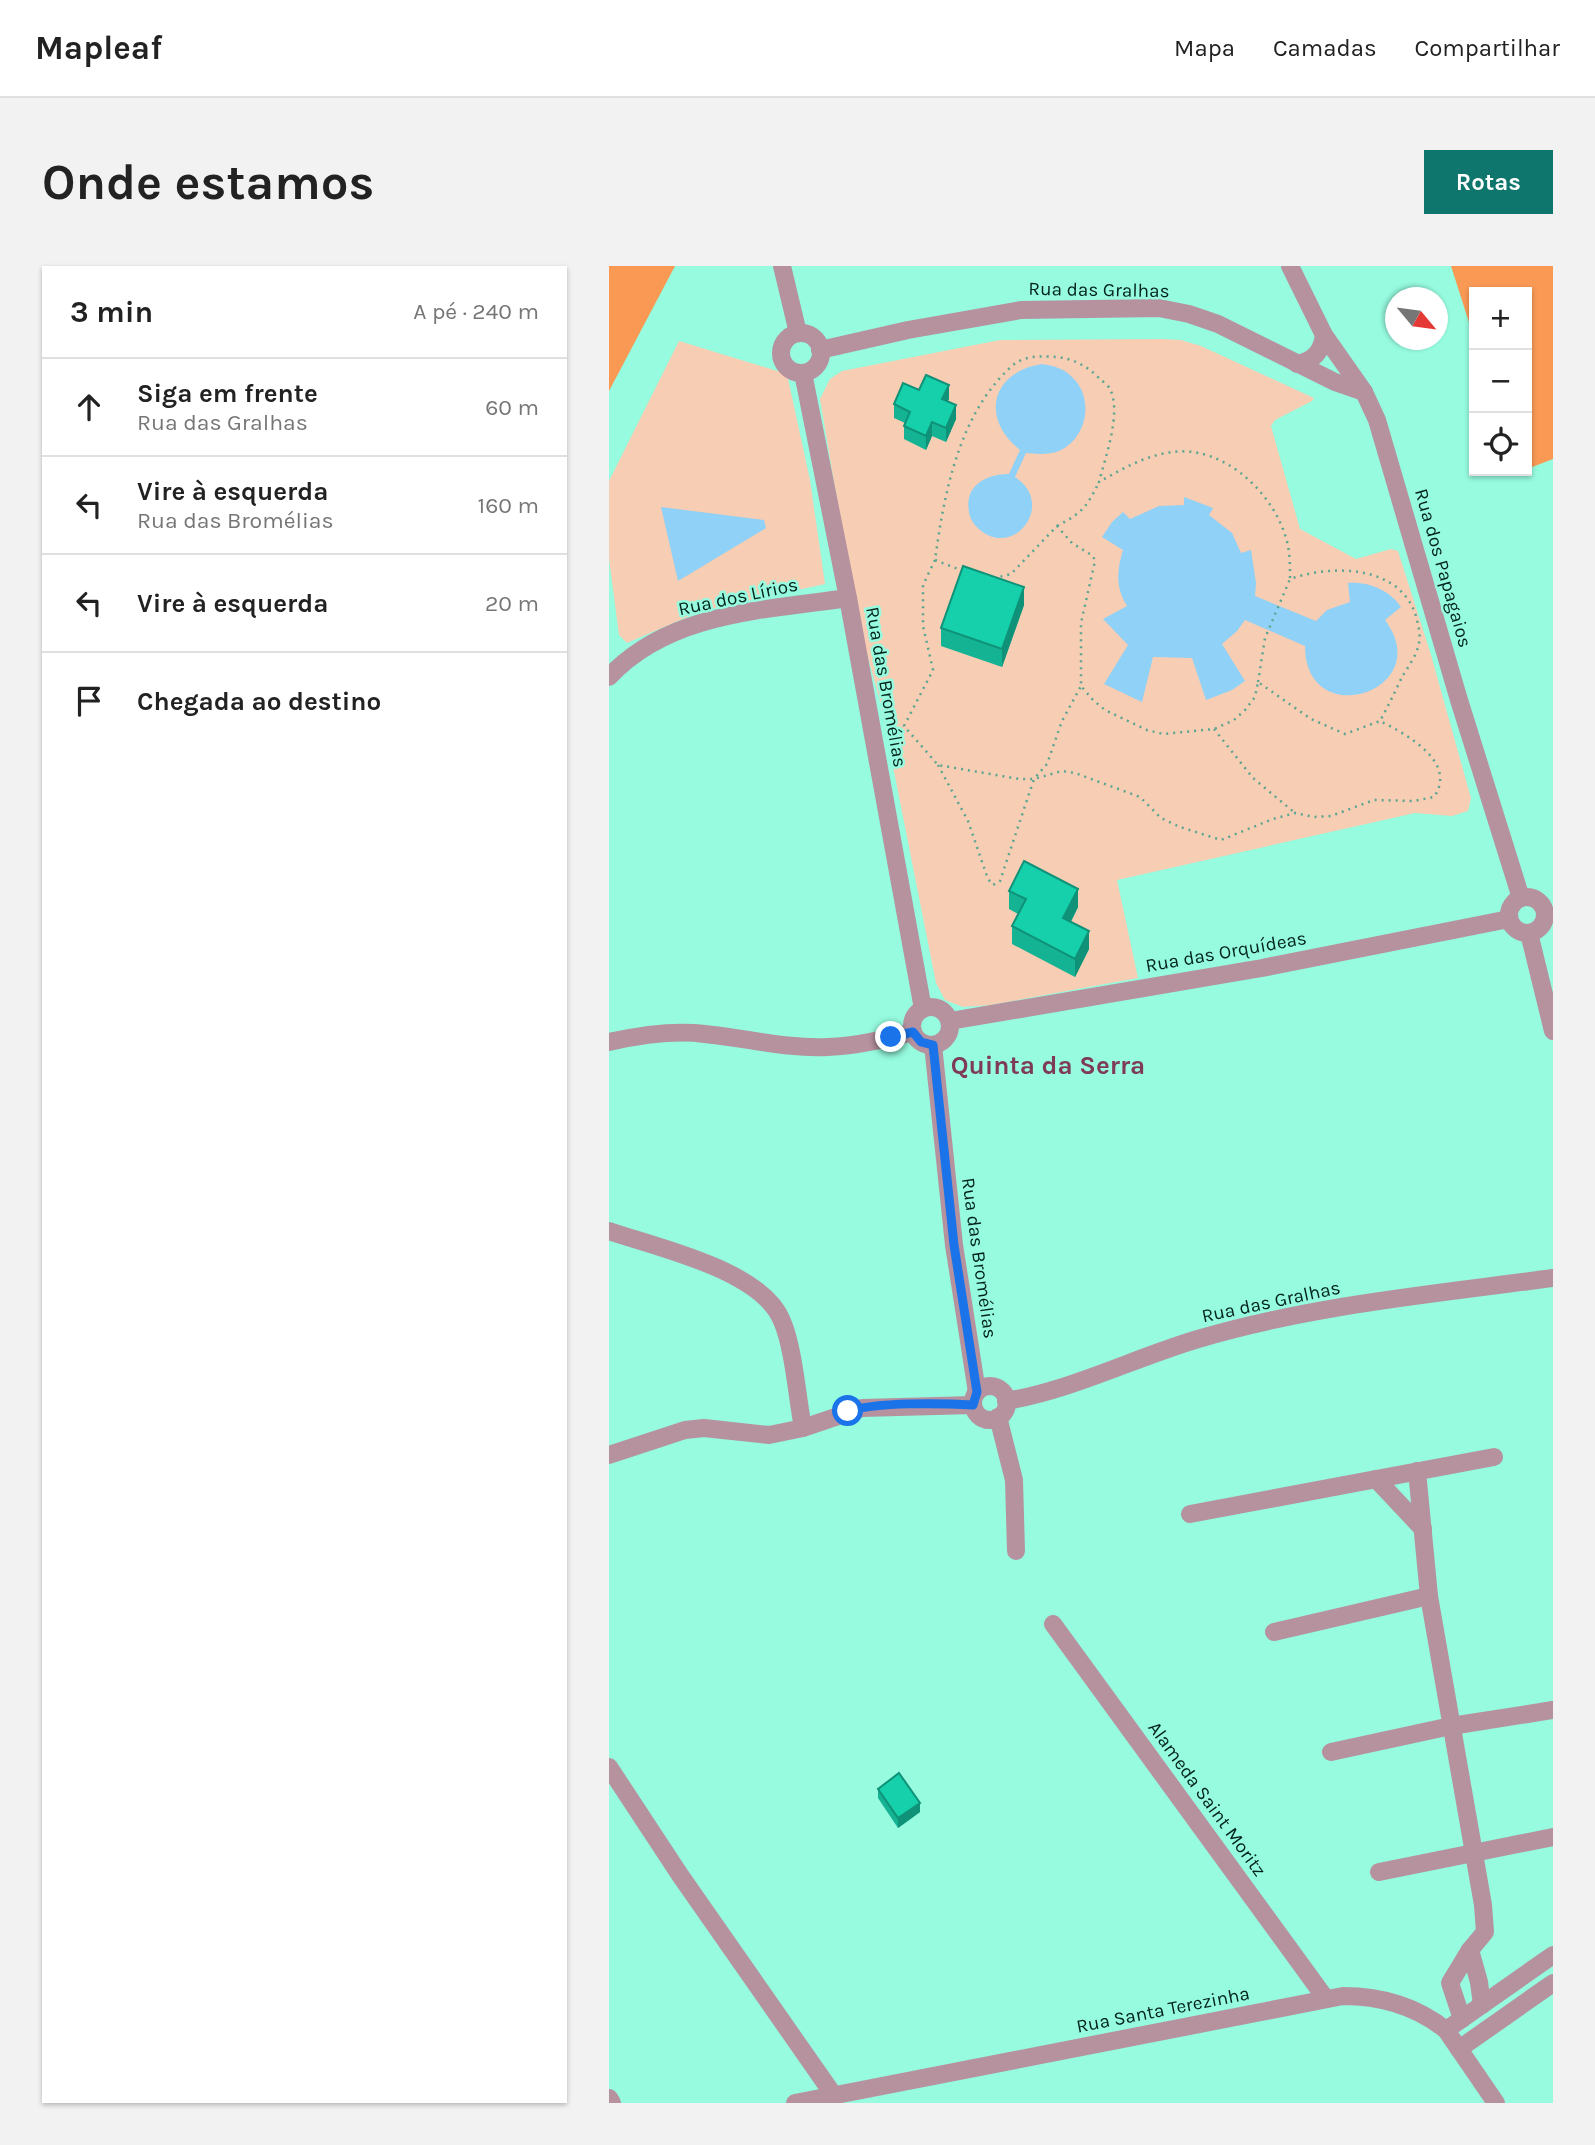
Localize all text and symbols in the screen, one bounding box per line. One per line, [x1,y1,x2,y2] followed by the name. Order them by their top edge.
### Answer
[35,29,162,67] text: Mapleaf
[1174,34,1235,62] text: Mapa
[1273,34,1377,62] text: Camadas
[1415,34,1560,62] text: Compartilhar
[1424,150,1553,214] button: Rotas
[42,154,374,211] text: Onde estamos
[1028,278,1170,302] street label: Rua das Gralhas
[1385,287,1448,350] north arrow
[1469,287,1532,476] map controls
[1469,287,1532,350] button: +
[70,294,153,330] text: 3 min
[413,298,539,325] text: A pé · 240 m
[1469,350,1532,413] button: −
[137,378,318,409] text: Siga em frente
[70,388,108,426] icon: ahead
[485,394,539,421] text: 60 m
[137,409,308,436] text: Rua das Gralhas
[1469,413,1532,476] button: locate
[137,476,328,507] text: Vire à esquerda
[70,486,108,524] icon: left
[1410,486,1476,650] street label: Rua dos Papagaios
[478,492,539,519] text: 160 m
[137,507,334,534] text: Rua das Bromélias
[676,574,800,620] street label: Rua dos Lírios
[70,584,108,622] icon: left
[137,588,328,619] text: Vire à esquerda
[485,590,539,617] text: 20 m
[861,605,911,769] street label: Rua das Bromélias
[70,682,108,720] icon: arrive
[137,686,381,717] text: Chegada ao destino
[1144,927,1308,977] street label: Rua das Orquídeas
[875,1021,906,1052] route end
[951,1050,1145,1081] district label: Quinta da Serra
[957,1176,1001,1340] street label: Rua das Bromélias
[1200,1277,1342,1327] street label: Rua das Gralhas
[832,1395,863,1426] route start
[1143,1717,1271,1881] street label: Alameda Saint Moritz
[1074,1982,1252,2038] street label: Rua Santa Terezinha

